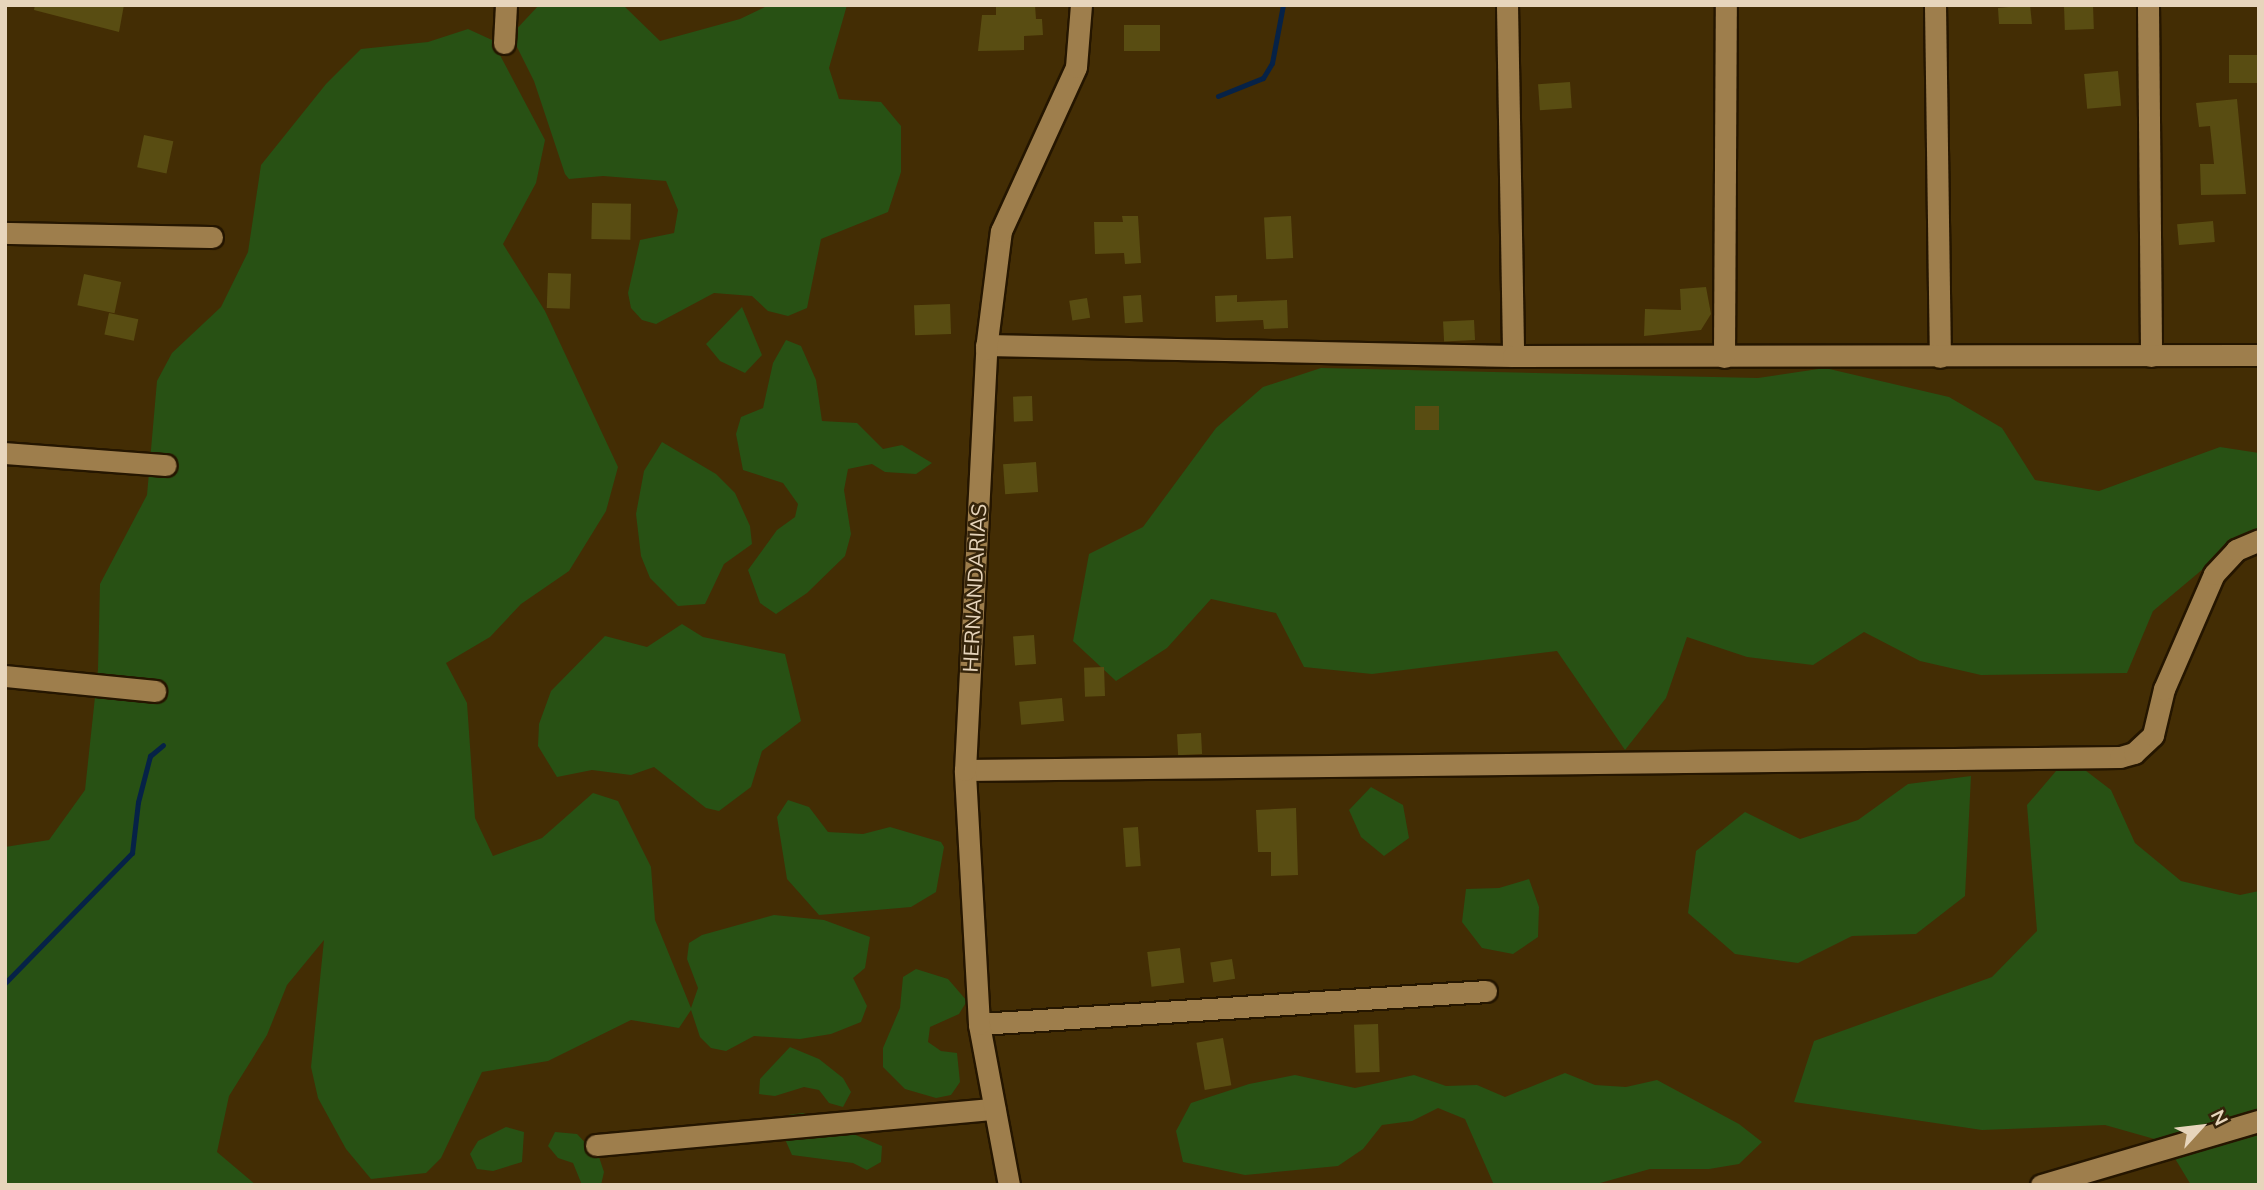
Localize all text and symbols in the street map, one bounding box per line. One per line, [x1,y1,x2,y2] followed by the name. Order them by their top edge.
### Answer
[957,503,991,673] street label: HERNANDARIAS
[2166,1092,2236,1162] north arrow
[2206,1106,2234,1129] text: N

